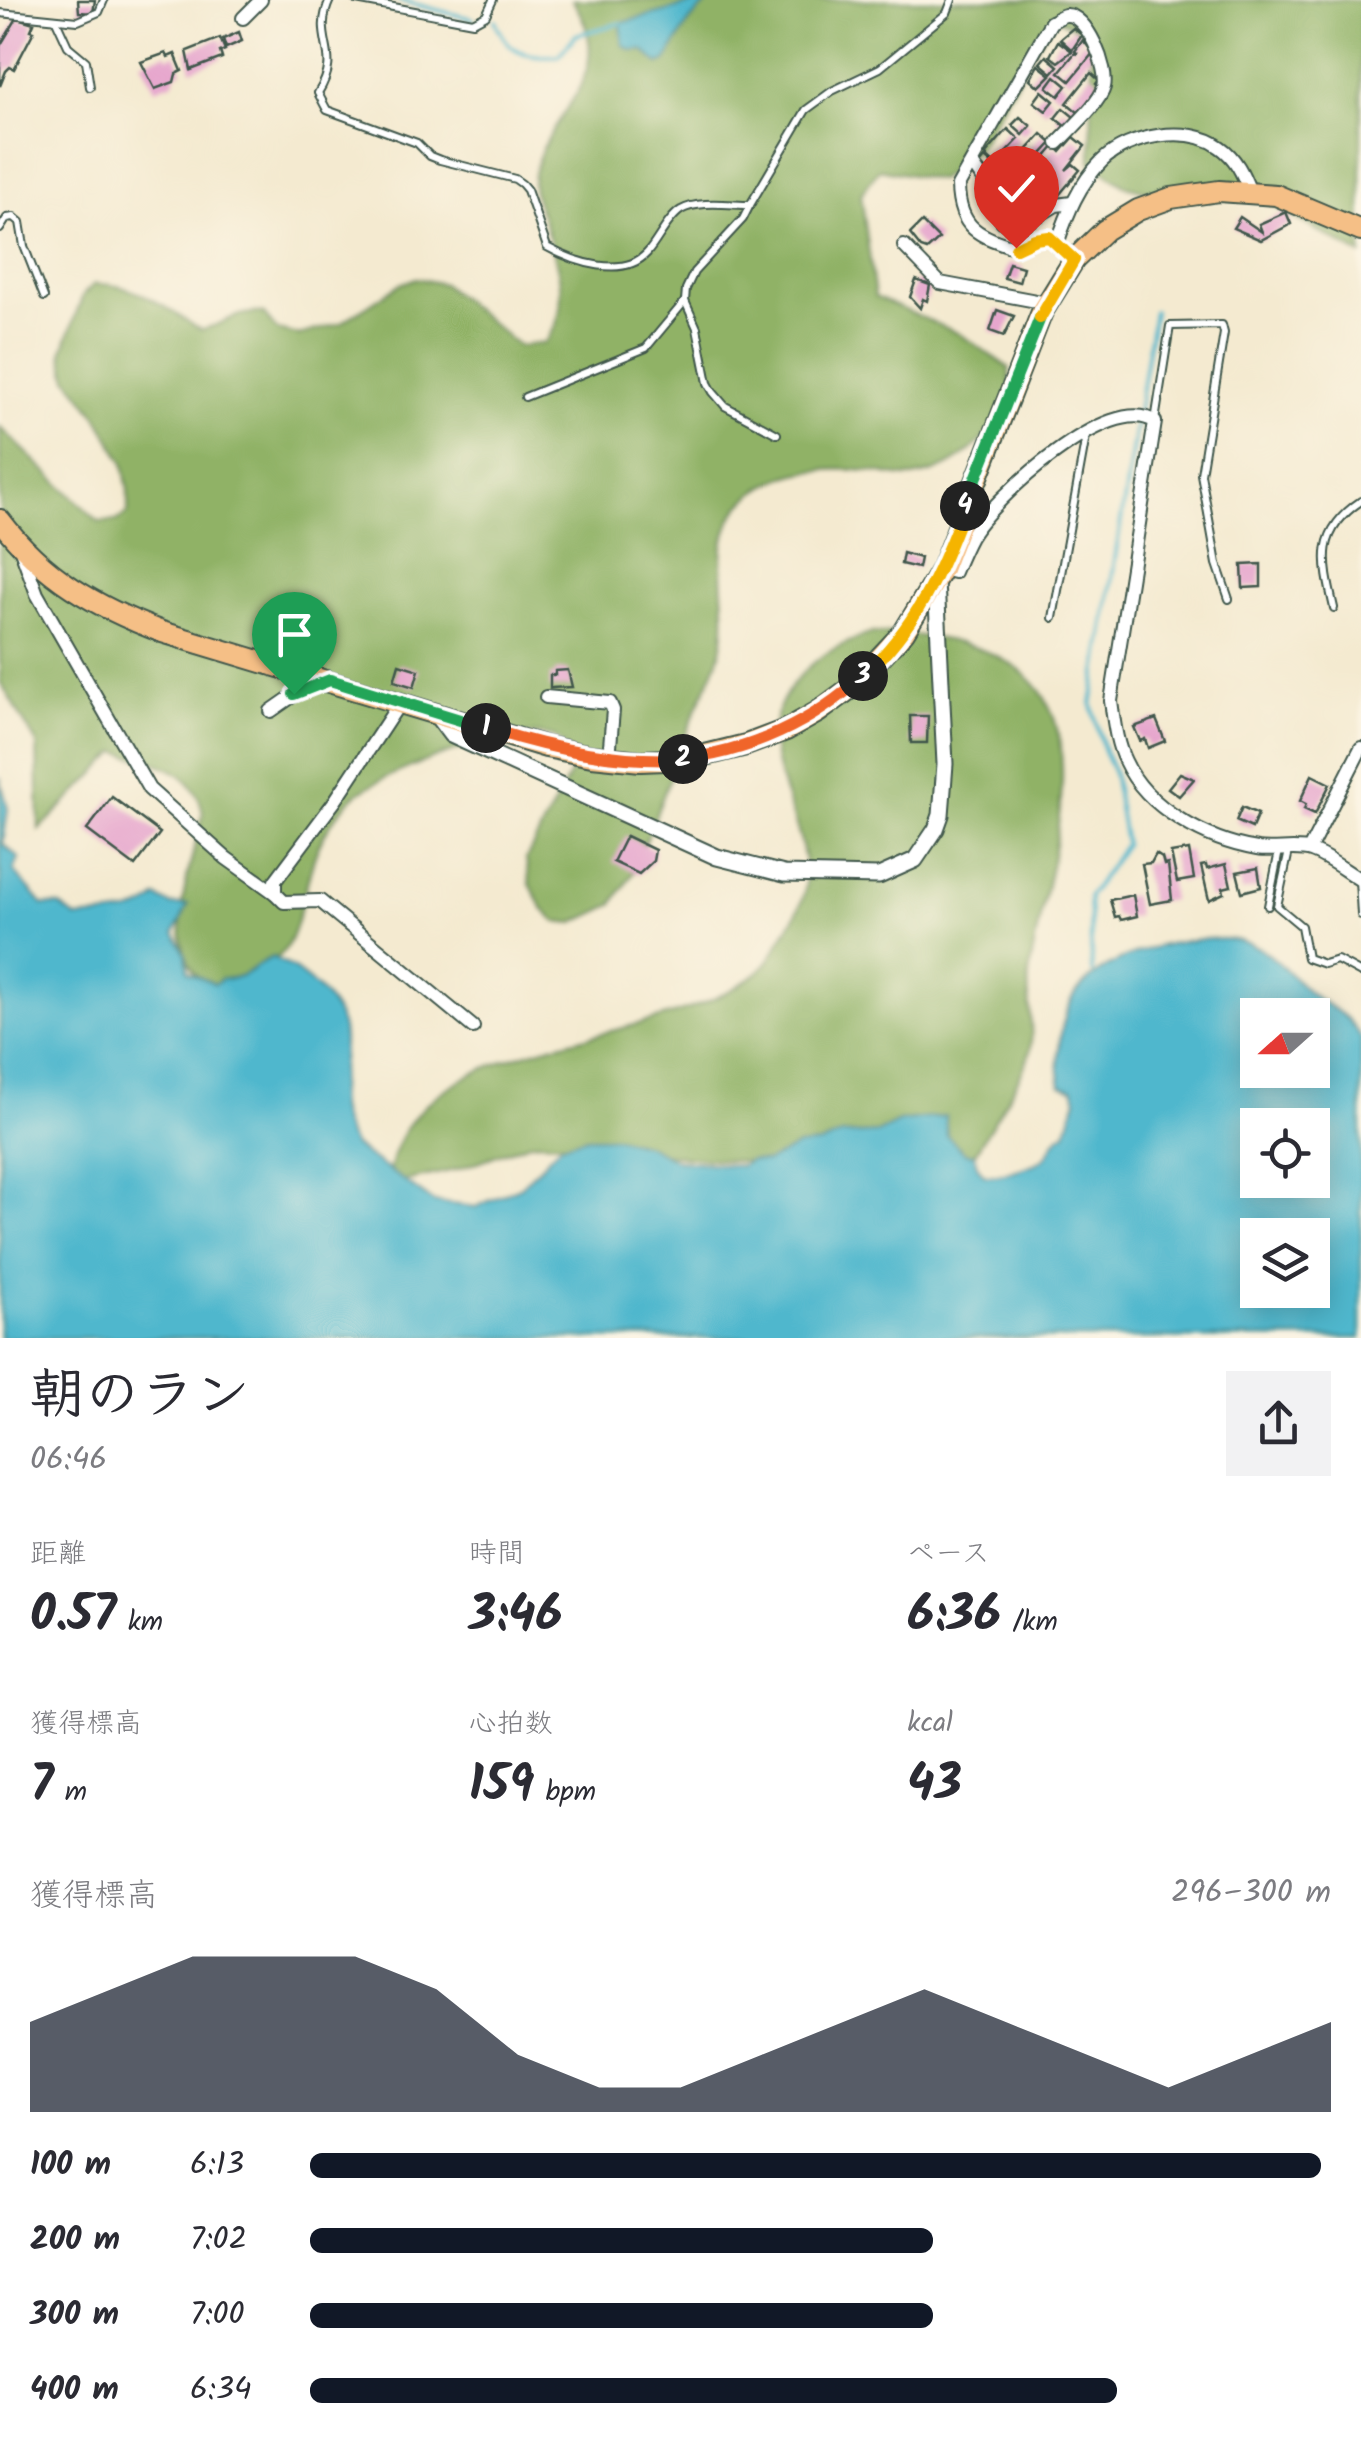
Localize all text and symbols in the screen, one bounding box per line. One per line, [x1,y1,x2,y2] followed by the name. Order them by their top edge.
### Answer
[974,146,1059,249] pin
[989,161,1044,216] icon: check
[940,481,990,531] pin: 4
[957,483,973,528] text: 4
[252,592,337,695] pin
[267,607,322,662] icon: arrive
[838,651,888,701] pin: 3
[855,653,871,698] text: 3
[461,703,511,753] pin: 1
[482,705,490,750] text: 1
[658,734,708,784] pin: 2
[675,736,691,781] text: 2
[1240,998,1330,1088] north arrow
[1240,998,1330,1308] map controls
[1240,1108,1330,1198] button: locate
[1240,1218,1330,1308] button: layers
[30,1354,250,1441] text: 朝のラン
[1226,1371,1331,1476] button: share
[30,1435,107,1486] text: 06:46
[30,1532,86,1577] text: 距離
[469,1532,525,1577] text: 時間
[907,1532,990,1577] text: ペース
[30,1577,116,1657] text: 0.57
[469,1577,563,1657] text: 3:46
[907,1577,1001,1657] text: 6:36
[116,1600,163,1645] text: km
[1001,1600,1058,1645] text: /km
[907,1701,953,1746] text: kcal
[30,1702,142,1747] text: 獲得標高
[469,1702,553,1747] text: 心拍数
[907,1746,962,1826] text: 43
[30,1747,54,1827] text: 7
[469,1747,534,1827] text: 159
[54,1770,87,1815] text: m
[534,1770,596,1815] text: bpm
[1171,1868,1331,1919] text: 296–300 m
[30,1871,158,1922] text: 獲得標高
[30,2140,111,2191] text: 100 m
[190,2140,244,2191] text: 6:13
[30,2215,120,2266] text: 200 m
[190,2215,247,2266] text: 7:02
[30,2290,119,2341] text: 300 m
[190,2290,245,2341] text: 7:00
[30,2365,119,2416] text: 400 m
[190,2365,252,2416] text: 6:34

